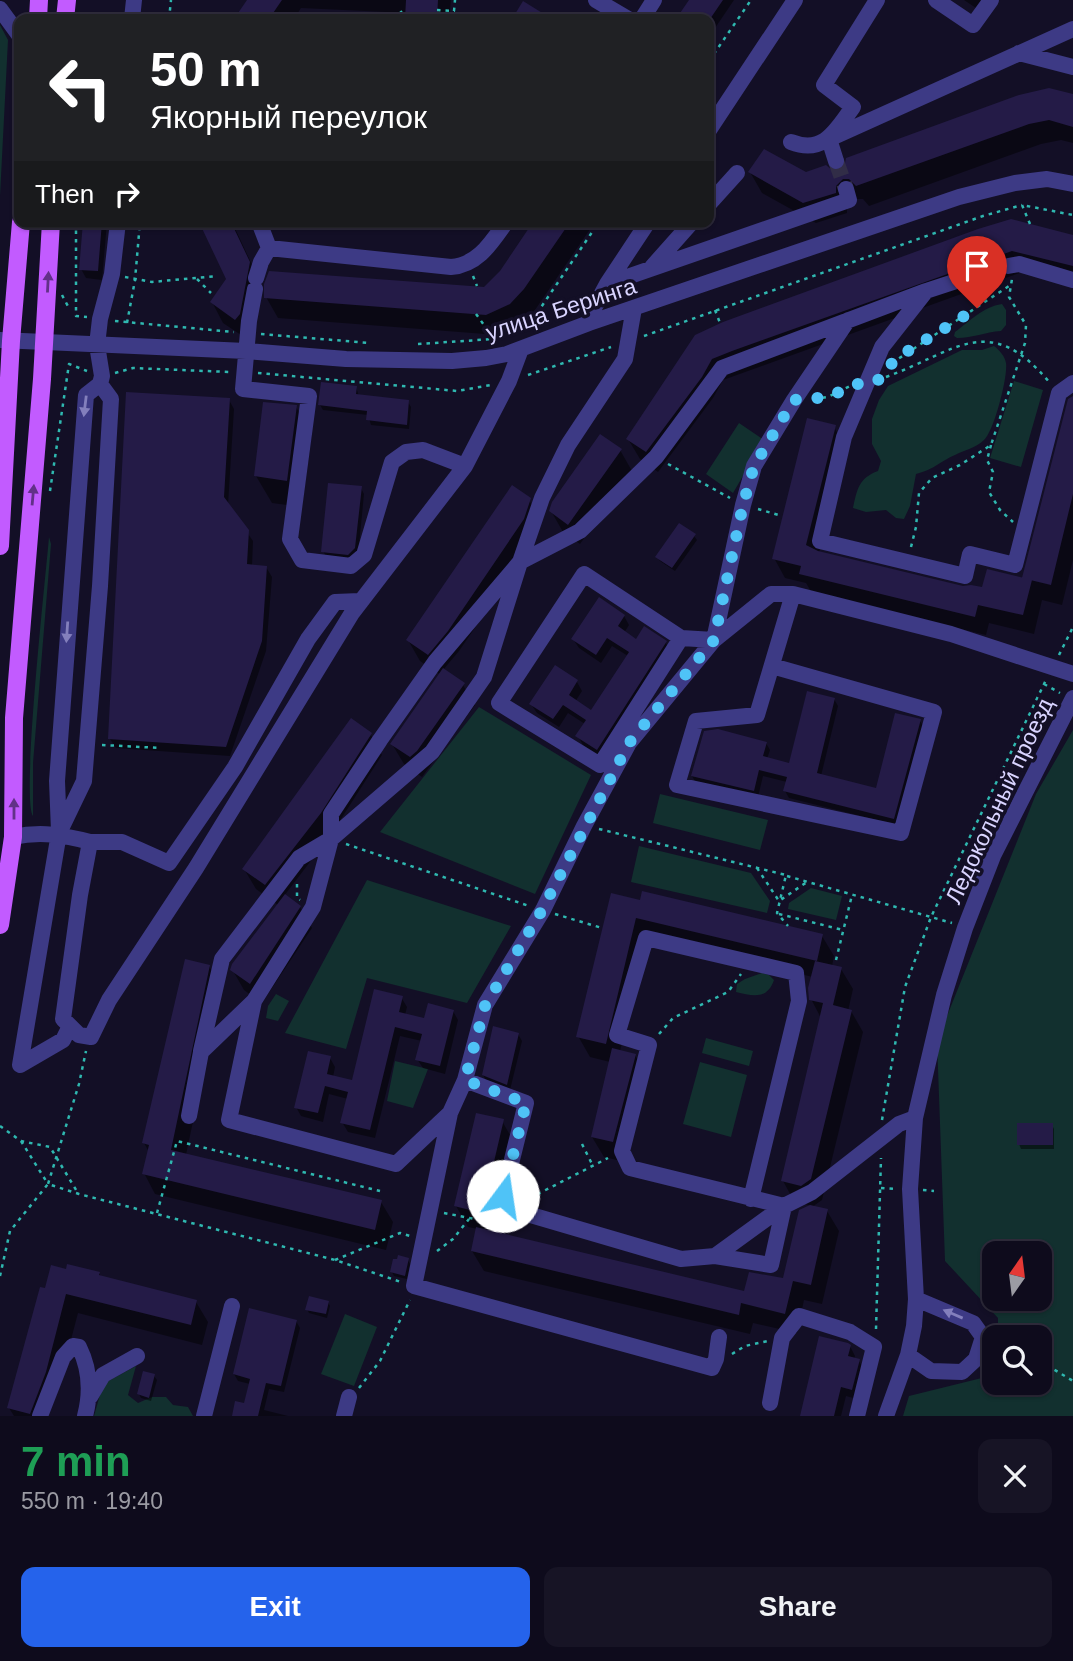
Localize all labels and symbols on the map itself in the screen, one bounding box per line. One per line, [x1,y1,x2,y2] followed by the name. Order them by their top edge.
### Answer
[947,236,1007,308] pin
[42,271,53,293] one-way arrow
[483,272,640,346] street label: улица Беринга
[80,395,91,417] one-way arrow
[28,484,39,506] one-way arrow
[61,622,72,644] one-way arrow
[940,694,1058,908] street label: Ледокольный проезд
[8,798,20,820] one-way arrow
[466,1159,540,1233] position arrow
[982,1241,1052,1311] north arrow
[942,1308,963,1319] one-way arrow

